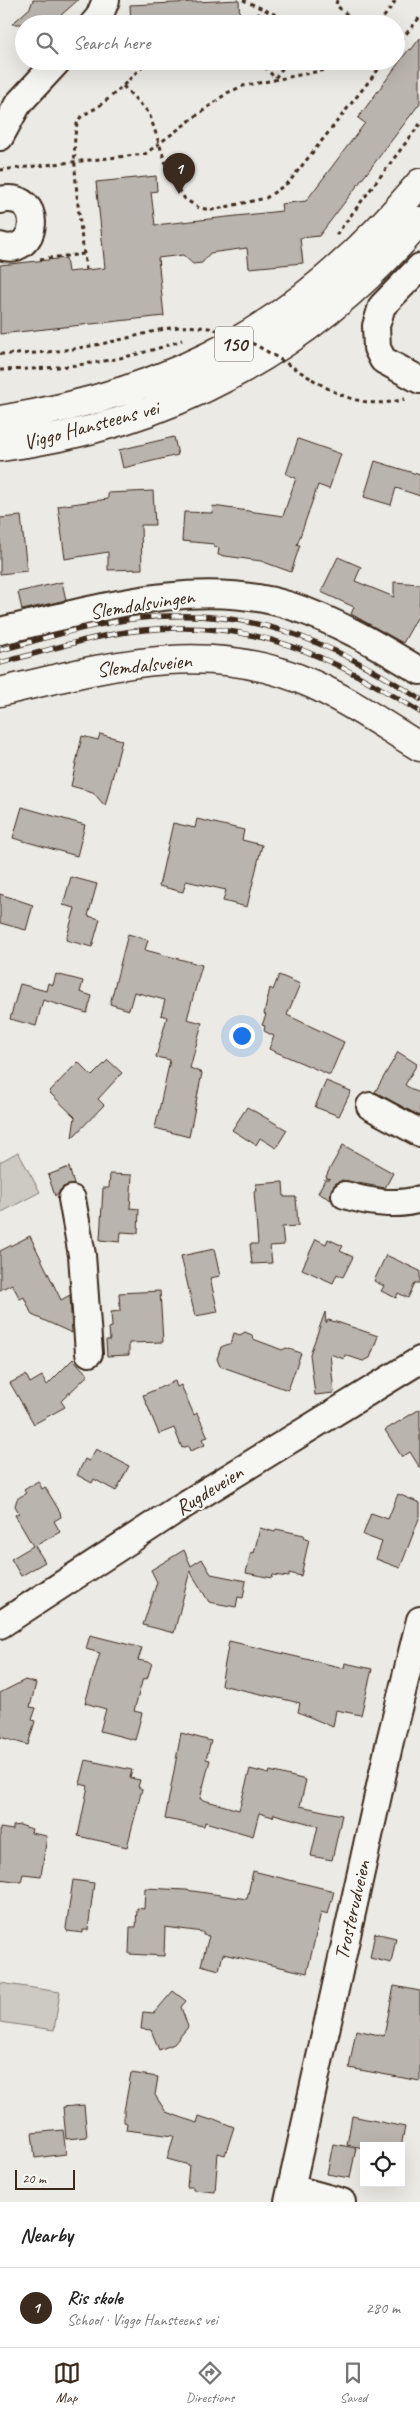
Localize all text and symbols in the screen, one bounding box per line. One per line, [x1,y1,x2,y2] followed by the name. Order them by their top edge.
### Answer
[15,15,405,70] search box
[33,29,61,57] icon: search
[73,31,150,55] text: Search here
[163,153,195,194] pin: 1
[215,326,253,362] road number: 150
[21,394,164,456] street label: Viggo Hansteens vei
[88,583,198,625] street label: Slemdalsvingen
[95,647,193,683] street label: Slemdalsveien
[229,1023,255,1049] your location
[170,1459,248,1521] street label: Rugdeveien
[328,1857,376,1962] street label: Trosterudveien
[360,2142,405,2187] map controls
[360,2142,405,2187] button: locate
[15,2167,75,2190] scale bar
[22,2170,46,2187] text: 20 m
[20,2222,73,2248] text: Nearby
[67,2286,123,2310] text: Ris skole
[32,2298,40,2318] text: 1
[366,2298,400,2318] text: 280 m
[67,2310,218,2330] text: School · Viggo Hansteens vei
[53,2359,81,2406] tab: Map
[186,2359,234,2406] tab: Directions
[339,2359,367,2406] tab: Saved

